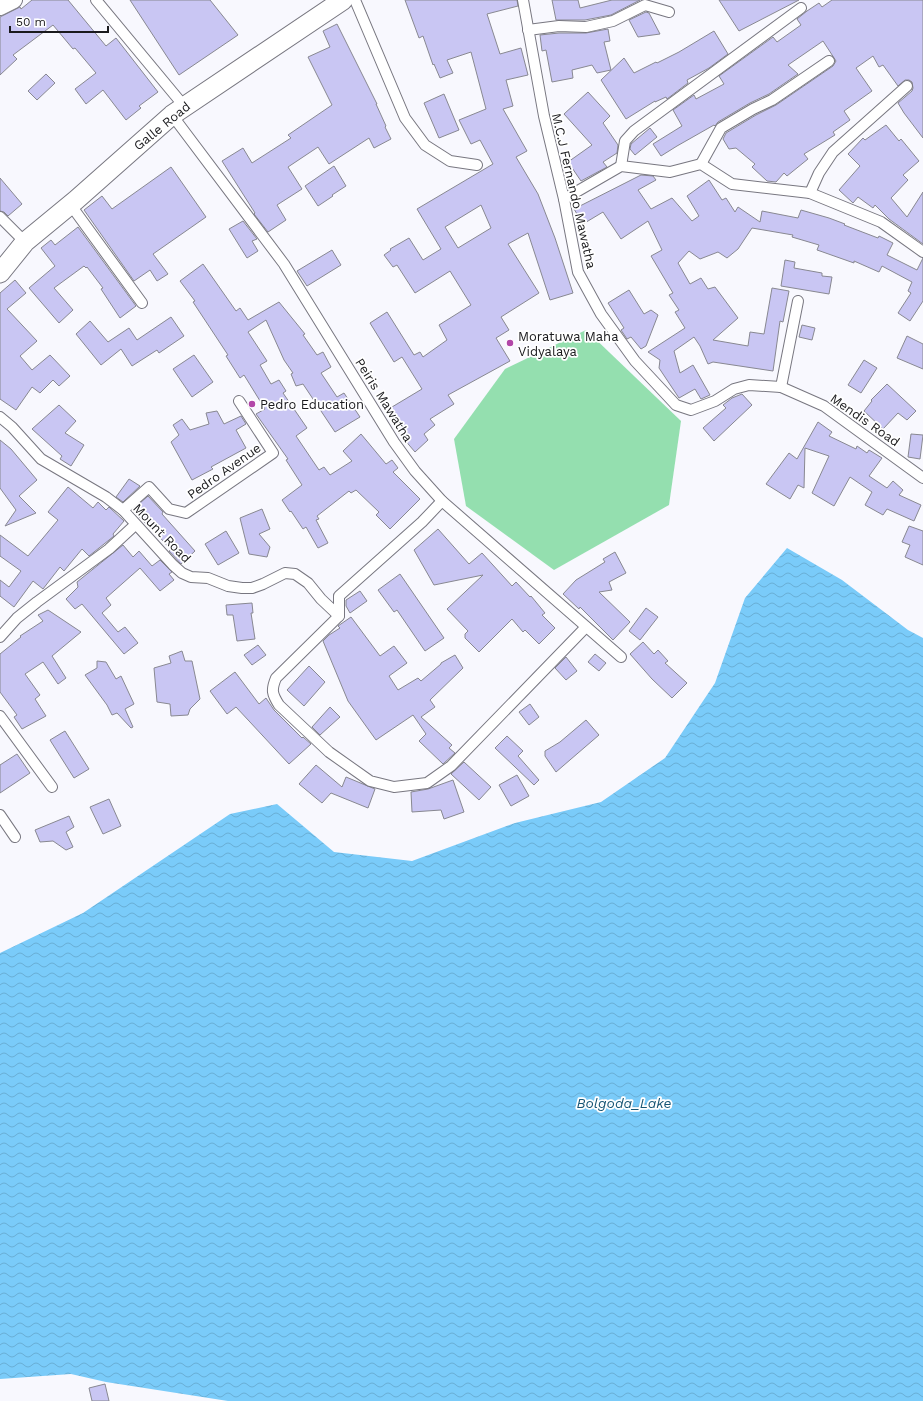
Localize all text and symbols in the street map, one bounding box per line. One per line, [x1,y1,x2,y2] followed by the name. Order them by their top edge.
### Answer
[10,8,108,34] scale bar
[16,15,46,29] text: 50 m
[131,99,193,153] street label: Galle Road
[549,112,599,271] street label: M.C.J Fernando Mawatha
[518,329,619,359] place label: Moratuwa Maha Vidyalaya
[505,338,515,348] marker: Moratuwa Maha Vidyalaya
[352,355,416,445] street label: Peiris Mawatha
[827,391,903,449] street label: Mendis Road
[260,397,364,412] place label: Pedro Education
[247,399,257,409] marker: Pedro Education
[184,440,264,502] street label: Pedro Avenue
[130,500,194,566] street label: Mount Road
[576,1095,672,1111] water label: Bolgoda_Lake

